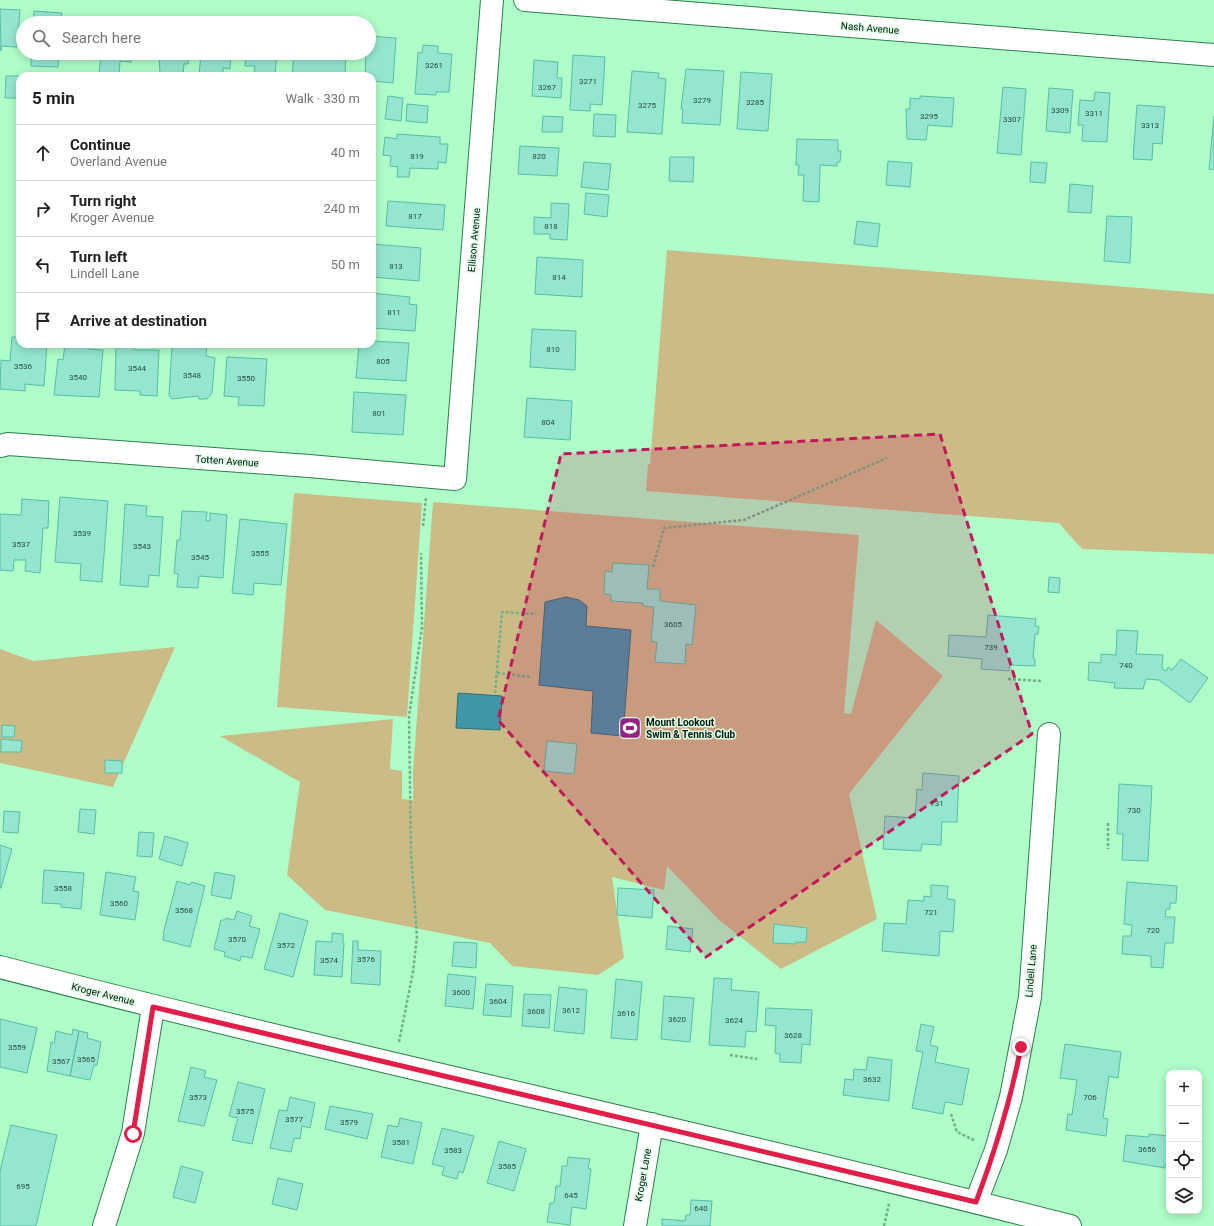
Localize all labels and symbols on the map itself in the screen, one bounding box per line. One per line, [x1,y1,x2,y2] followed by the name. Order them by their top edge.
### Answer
[840,20,900,36] street label: Nash Avenue
[425,61,443,70] house number: 3261
[579,77,597,86] house number: 3271
[538,83,556,92] house number: 3267
[693,96,711,105] house number: 3279
[746,98,764,107] house number: 3285
[638,101,656,110] house number: 3275
[1051,106,1069,115] house number: 3309
[1085,109,1103,118] house number: 3311
[920,112,938,121] house number: 3295
[1003,115,1021,124] house number: 3307
[1141,121,1159,130] house number: 3313
[410,152,424,161] house number: 819
[532,152,546,161] house number: 820
[466,207,482,273] street label: Ellison Avenue
[408,212,422,221] house number: 817
[544,222,558,231] house number: 818
[389,262,403,271] house number: 813
[552,273,566,282] house number: 814
[387,308,401,317] house number: 811
[546,345,560,354] house number: 810
[376,357,390,366] house number: 805
[14,362,32,371] house number: 3536
[128,364,146,373] house number: 3544
[183,371,201,380] house number: 3548
[69,373,87,382] house number: 3540
[237,374,255,383] house number: 3550
[372,409,386,418] house number: 801
[541,418,555,427] house number: 804
[195,453,259,469] street label: Totten Avenue
[73,529,91,538] house number: 3539
[12,540,30,549] house number: 3537
[133,542,151,551] house number: 3543
[251,549,269,558] house number: 3555
[191,553,209,562] house number: 3545
[664,620,682,629] house number: 3605
[984,643,998,652] house number: 739
[1119,661,1133,670] house number: 740
[617,715,643,741] sports icon: Mount Lookout Swim & Tennis Club
[646,717,736,740] place label: Mount Lookout Swim & Tennis Club
[930,799,944,808] house number: 731
[1127,806,1141,815] house number: 730
[54,884,72,893] house number: 3558
[110,899,128,908] house number: 3560
[175,906,193,915] house number: 3568
[924,908,938,917] house number: 721
[1146,926,1160,935] house number: 720
[228,935,246,944] house number: 3570
[277,941,295,950] house number: 3572
[1023,944,1039,998] street label: Lindell Lane
[357,955,375,964] house number: 3576
[320,956,338,965] house number: 3574
[70,981,136,1007] street label: Kroger Avenue
[452,988,470,997] house number: 3600
[489,997,507,1006] house number: 3604
[562,1006,580,1015] house number: 3612
[527,1007,545,1016] house number: 3608
[617,1009,635,1018] house number: 3616
[668,1015,686,1024] house number: 3620
[725,1016,743,1025] house number: 3624
[784,1031,802,1040] house number: 3628
[1012,1038,1030,1056] route end
[8,1043,26,1052] house number: 3559
[77,1055,95,1064] house number: 3565
[52,1057,70,1066] house number: 3567
[863,1075,881,1084] house number: 3632
[189,1093,207,1102] house number: 3573
[1083,1093,1097,1102] house number: 706
[236,1107,254,1116] house number: 3575
[285,1115,303,1124] house number: 3577
[340,1118,358,1127] house number: 3579
[124,1125,142,1143] route start
[392,1138,410,1147] house number: 3581
[1138,1145,1156,1154] house number: 3656
[444,1146,462,1155] house number: 3583
[633,1148,653,1202] street label: Kroger Lane
[498,1162,516,1171] house number: 3585
[16,1182,30,1191] house number: 695
[564,1191,578,1200] house number: 645
[694,1204,708,1213] house number: 640

